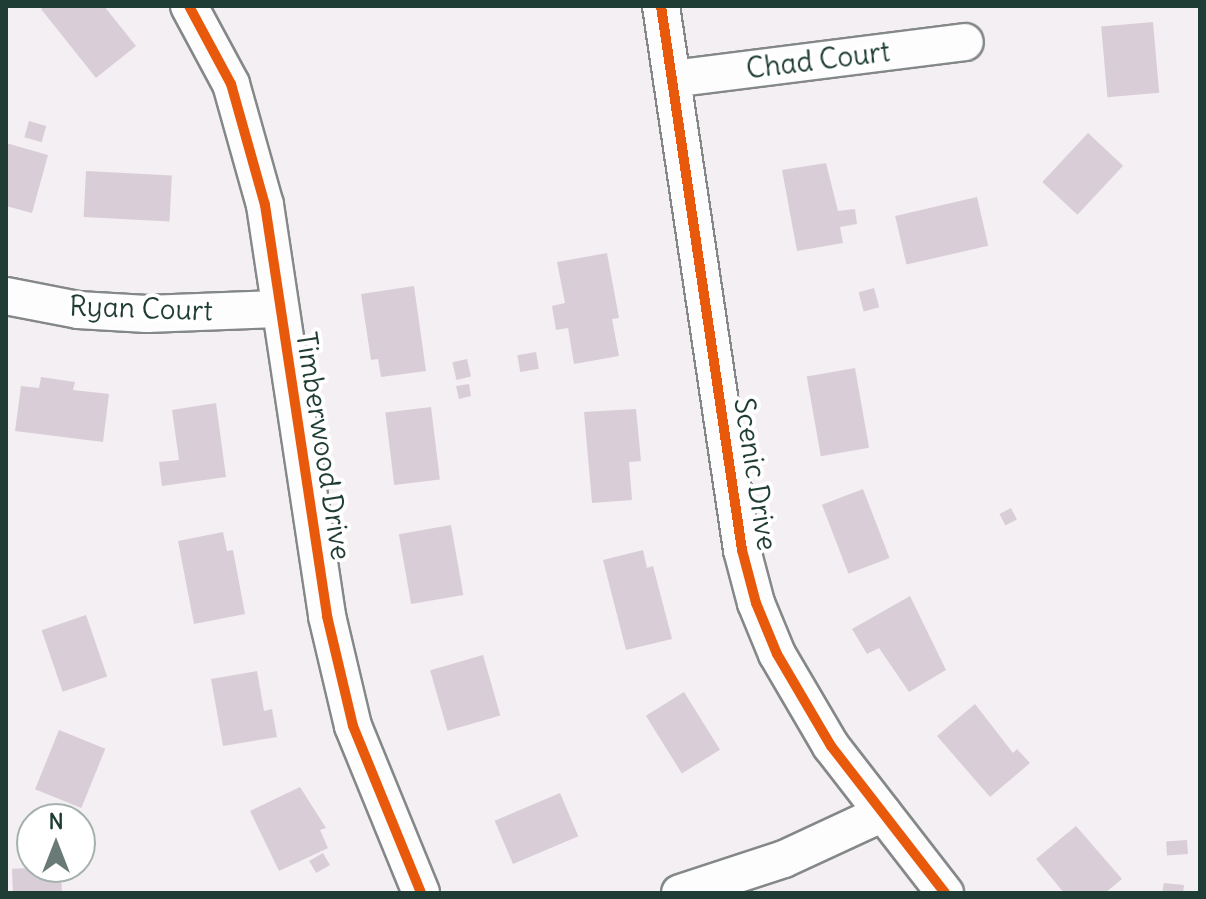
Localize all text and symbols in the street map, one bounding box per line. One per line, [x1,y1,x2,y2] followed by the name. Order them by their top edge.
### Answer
[744,35,892,85] street label: Chad Court
[69,289,213,327] street label: Ryan Court
[289,330,359,562] street label: Timberwood Drive
[727,395,785,553] street label: Scenic Drive
[16,803,96,883] north arrow
[48,807,64,835] text: N

